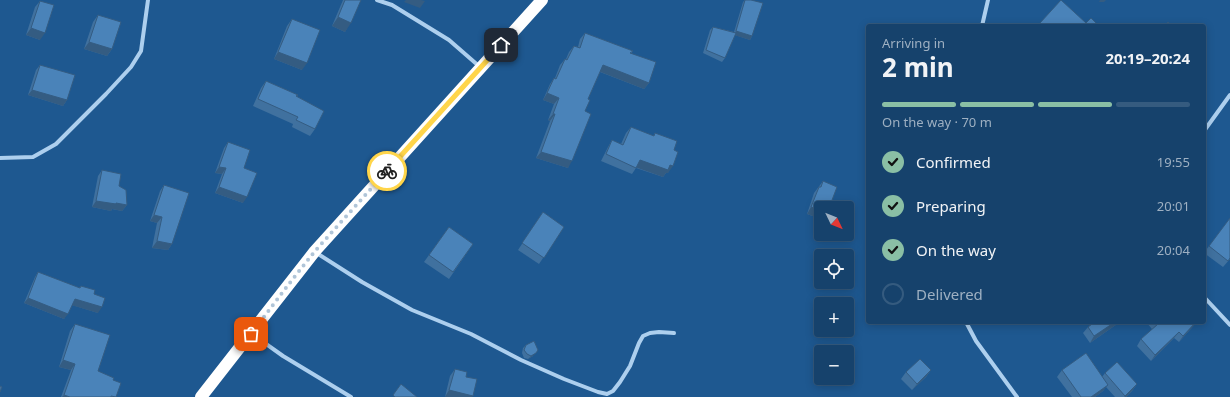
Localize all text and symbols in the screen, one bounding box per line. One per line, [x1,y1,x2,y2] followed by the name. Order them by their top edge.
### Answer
[484,28,518,62] pin
[490,34,512,56] icon: home
[882,34,945,52] text: Arriving in
[1105,48,1190,68] text: 20:19–20:24
[882,49,954,85] text: 2 min
[882,113,992,131] text: On the way · 70 m
[367,151,407,191] courier
[882,151,904,173] icon: check
[916,152,991,172] text: Confirmed
[1157,153,1190,171] text: 19:55
[376,160,398,182] icon: bike
[882,195,904,217] icon: check
[916,196,986,216] text: Preparing
[1157,197,1190,215] text: 20:01
[814,201,854,241] north arrow
[814,201,854,385] map controls
[882,239,904,261] icon: check
[916,240,996,260] text: On the way
[1157,241,1190,259] text: 20:04
[814,249,854,289] button: locate
[916,284,983,304] text: Delivered
[814,297,854,337] button: +
[234,317,268,351] pin
[240,323,262,345] icon: bag
[814,345,854,385] button: −

